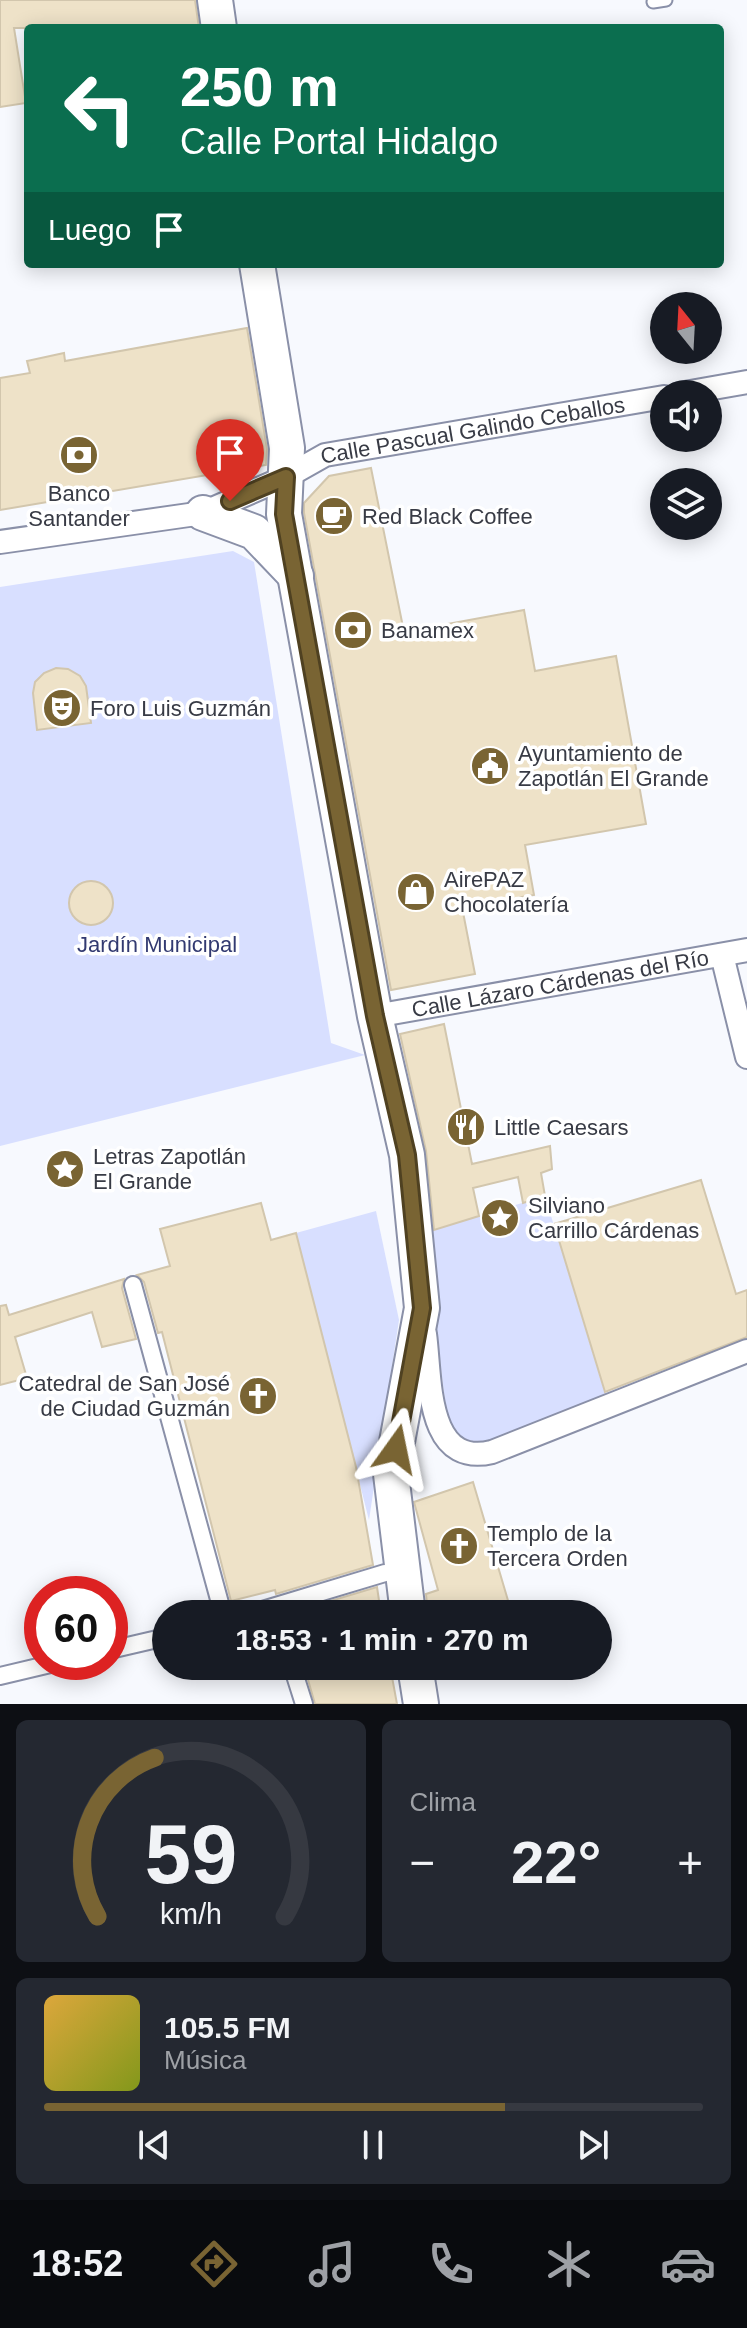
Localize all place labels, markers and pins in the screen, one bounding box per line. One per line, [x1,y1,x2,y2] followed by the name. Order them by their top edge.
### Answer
[196,419,264,501] pin
[58,434,100,476] bank icon: Banco Santander
[28,481,130,531] place label: Banco Santander
[313,495,355,537] cafe icon: Red Black Coffee
[362,504,533,529] place label: Red Black Coffee
[332,609,374,651] bank icon: Banamex
[381,618,474,643] place label: Banamex
[41,687,83,729] theatre icon: Foro Luis Guzmán
[90,696,271,721] place label: Foro Luis Guzmán
[518,741,709,791] place label: Ayuntamiento de Zapotlán El Grande
[469,745,511,787] public building icon: Ayuntamiento de Zapotlán El Grande
[444,867,570,917] place label: AirePAZ Chocolatería
[395,871,437,913] shop icon: AirePAZ Chocolatería
[445,1106,487,1148] restaurant icon: Little Caesars
[494,1115,629,1140] place label: Little Caesars
[93,1144,246,1194] place label: Letras Zapotlán El Grande
[44,1148,86,1190] place icon: Letras Zapotlán El Grande
[528,1193,699,1243] place label: Silviano Carrillo Cárdenas
[479,1197,521,1239] place icon: Silviano Carrillo Cárdenas
[18,1371,230,1421] place label: Catedral de San José de Ciudad Guzmán
[237,1375,279,1417] church icon: Catedral de San José de Ciudad Guzmán
[487,1521,628,1571] place label: Templo de la Tercera Orden
[438,1525,480,1567] church icon: Templo de la Tercera Orden

